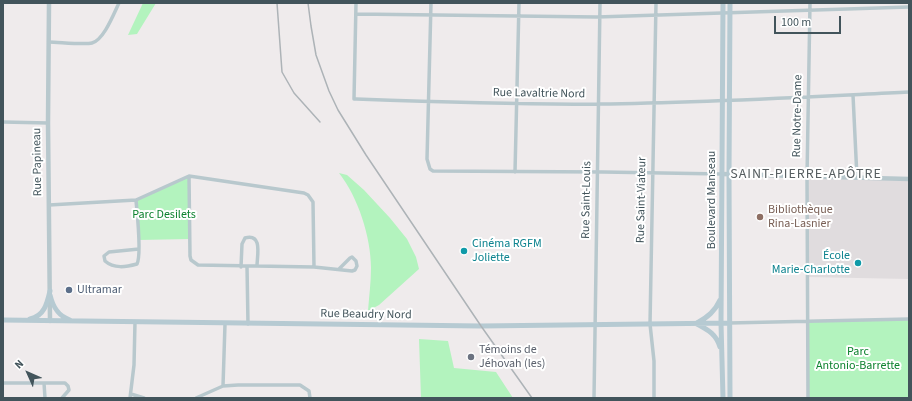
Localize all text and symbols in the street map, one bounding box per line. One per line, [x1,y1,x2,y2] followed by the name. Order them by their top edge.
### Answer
[776,8,843,34] scale bar
[781,14,811,31] text: 100 m
[790,74,806,158] street label: Rue Notre-Dame
[493,86,585,102] street label: Rue Lavaltrie Nord
[30,128,46,196] street label: Rue Papineau
[705,151,719,249] street label: Boulevard Manseau
[634,157,650,243] street label: Rue Saint-Viateur
[579,161,595,239] street label: Rue Saint-Louis
[730,167,882,183] district label: SAINT-PIERRE-APÔTRE
[768,203,833,231] place label: Bibliothèque Rina-Lasnier
[132,208,196,222] park label: Parc Desilets
[755,212,765,222] marker: Bibliothèque Rina-Lasnier
[472,237,542,265] place label: Cinéma RGFM Joliette
[459,246,469,256] marker: Cinéma RGFM Joliette
[772,249,850,277] place label: École Marie-Charlotte
[853,258,863,268] marker: École Marie-Charlotte
[77,283,122,297] place label: Ultramar
[64,285,74,295] marker: Ultramar
[320,307,412,323] street label: Rue Beaudry Nord
[479,343,545,371] place label: Témoins de Jéhovah (les)
[816,345,900,373] park label: Parc Antonio-Barrette
[466,352,476,362] marker: Témoins de Jéhovah (les)
[8,353,48,393] north arrow
[11,356,27,372] text: N

